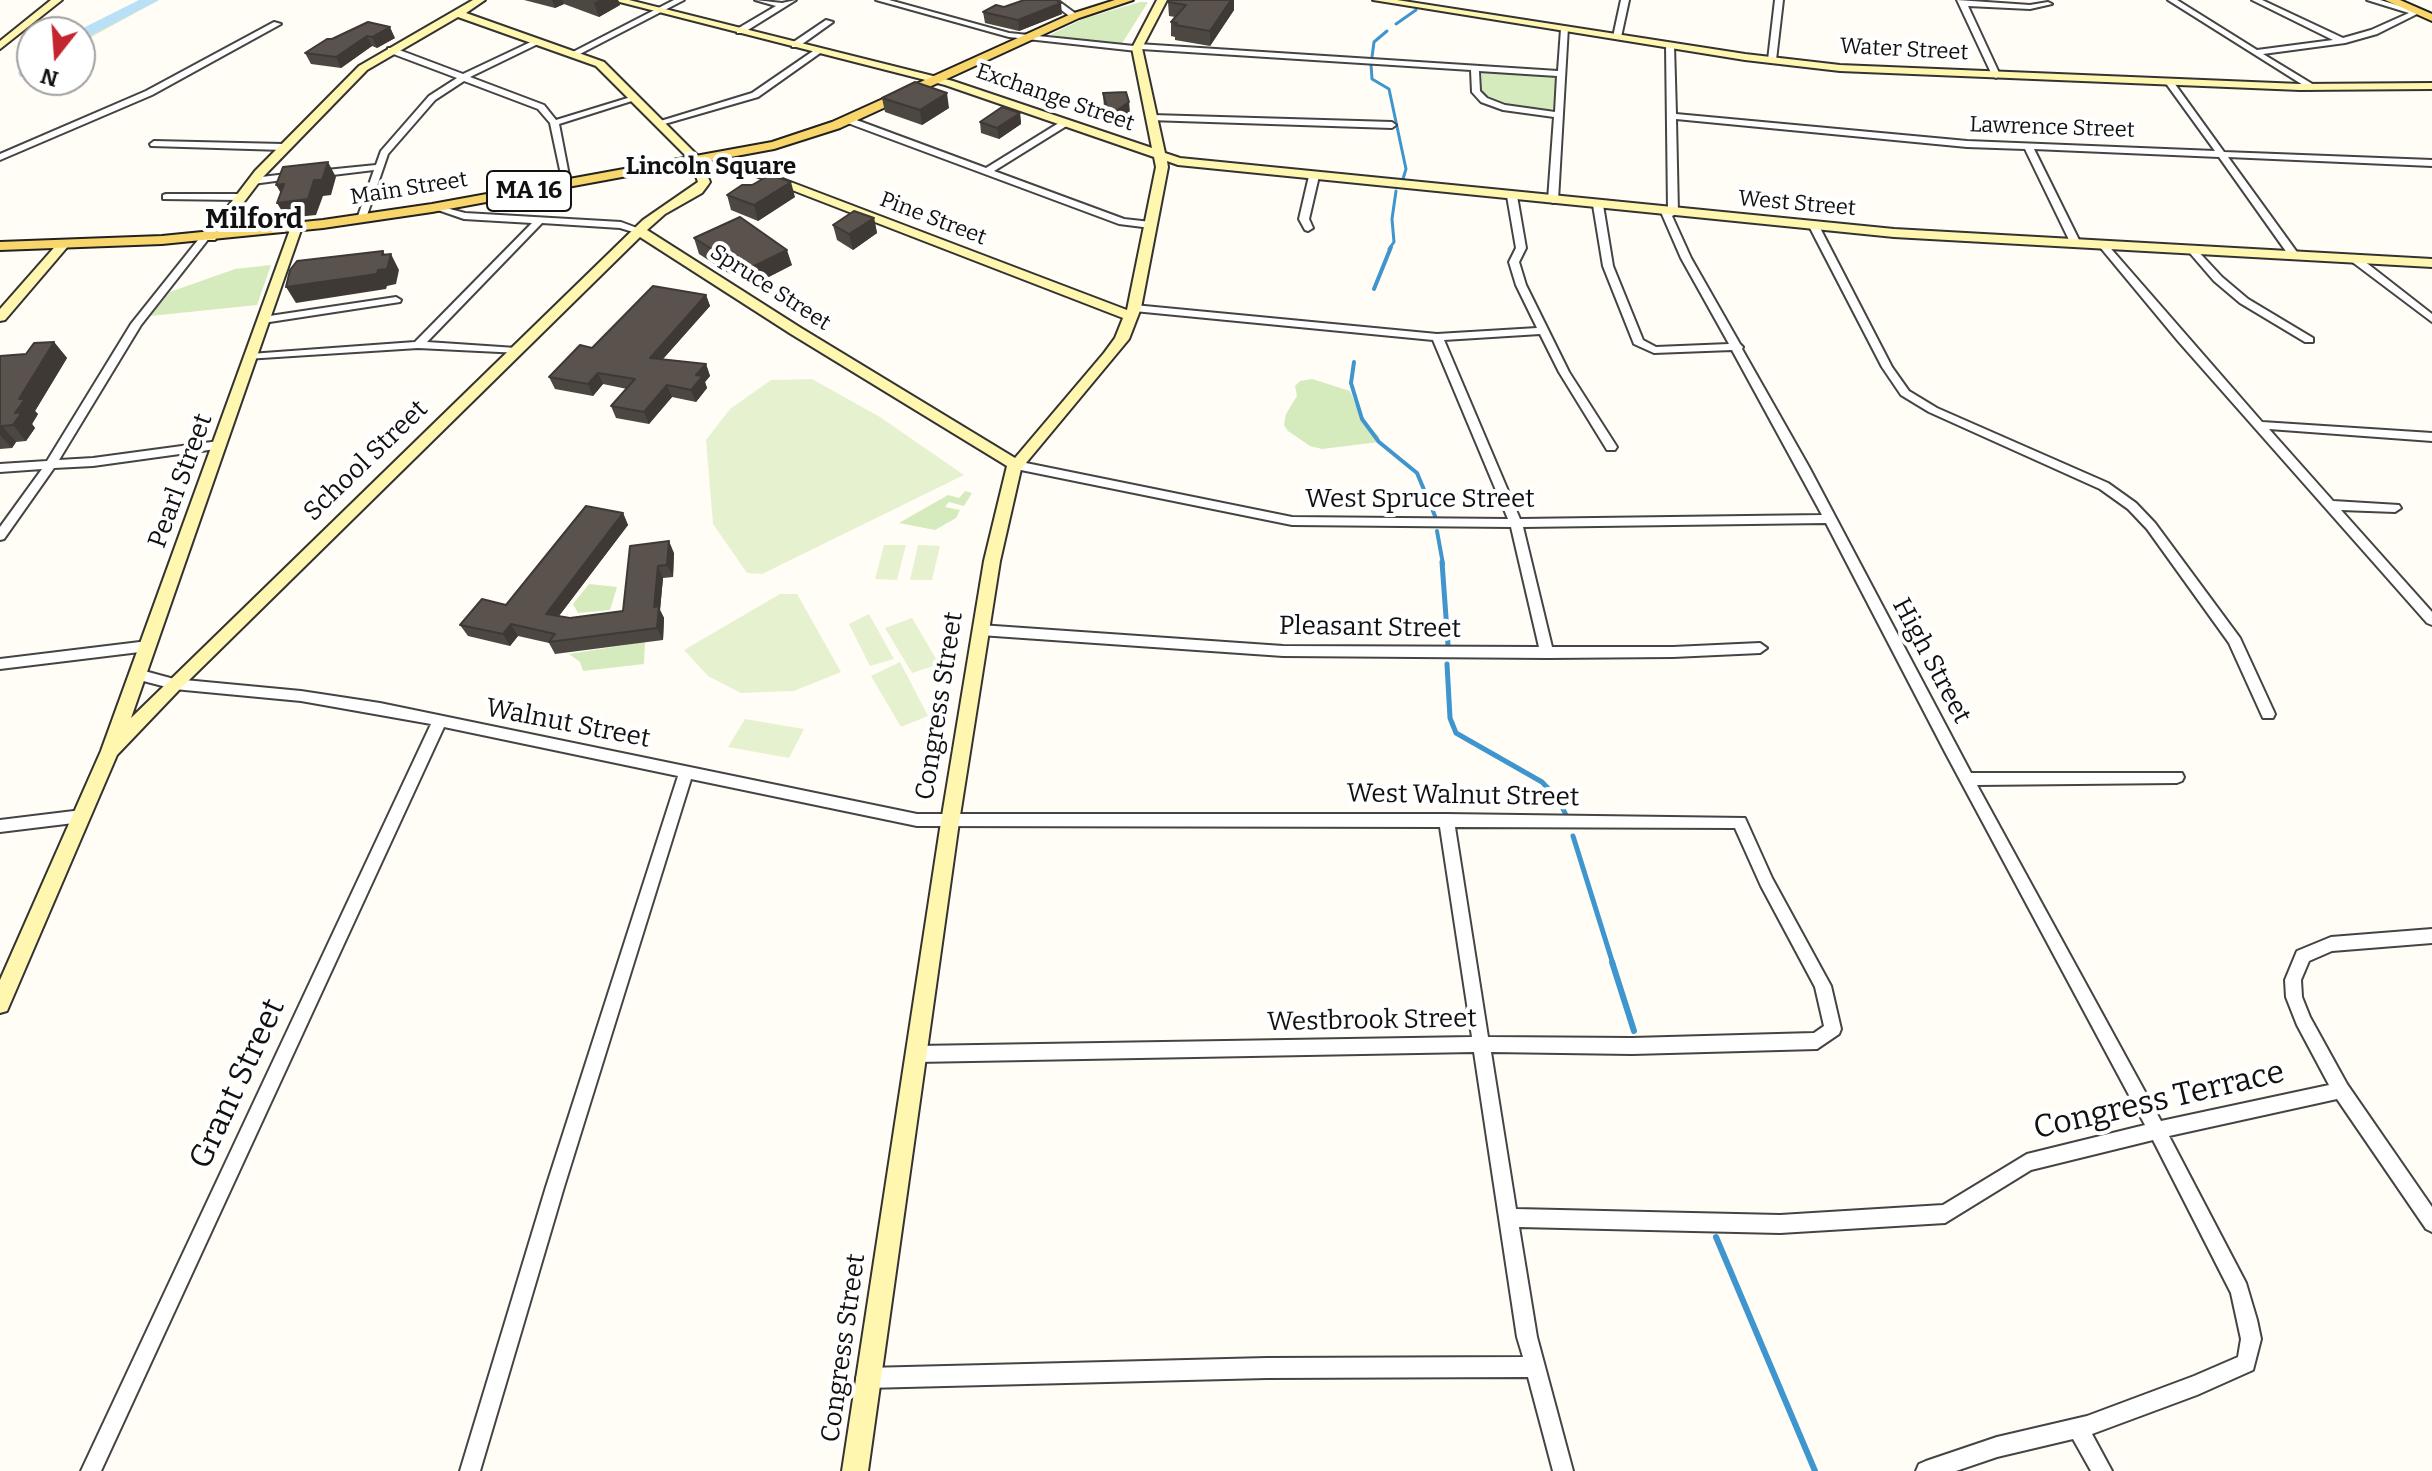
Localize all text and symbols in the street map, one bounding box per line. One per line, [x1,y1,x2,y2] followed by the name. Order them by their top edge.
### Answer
[16,16,96,96] north arrow
[1839,33,1969,67] street label: Water Street
[972,59,1138,137] street label: Exchange Street
[37,62,61,93] text: N
[1969,112,2135,144] street label: Lawrence Street
[626,153,796,181] district label: Lincoln Square
[349,167,469,211] street label: Main Street
[487,171,571,211] road number: MA 16
[1737,186,1857,222] street label: West Street
[876,187,990,251] street label: Pine Street
[205,203,303,237] district label: Milford
[705,239,835,337] street label: Spruce Street
[298,394,434,528] street label: School Street
[142,410,220,552] street label: Pearl Street
[1305,484,1535,516] street label: West Spruce Street
[1885,593,1977,729] street label: High Street
[910,610,970,802] street label: Congress Street
[1279,611,1461,645] street label: Pleasant Street
[483,693,653,755] street label: Walnut Street
[1346,778,1580,814] street label: West Walnut Street
[182,993,294,1175] street label: Grant Street
[1267,1004,1477,1038] street label: Westbrook Street
[2030,1053,2288,1149] street label: Congress Terrace
[815,1252,873,1444] street label: Congress Street

